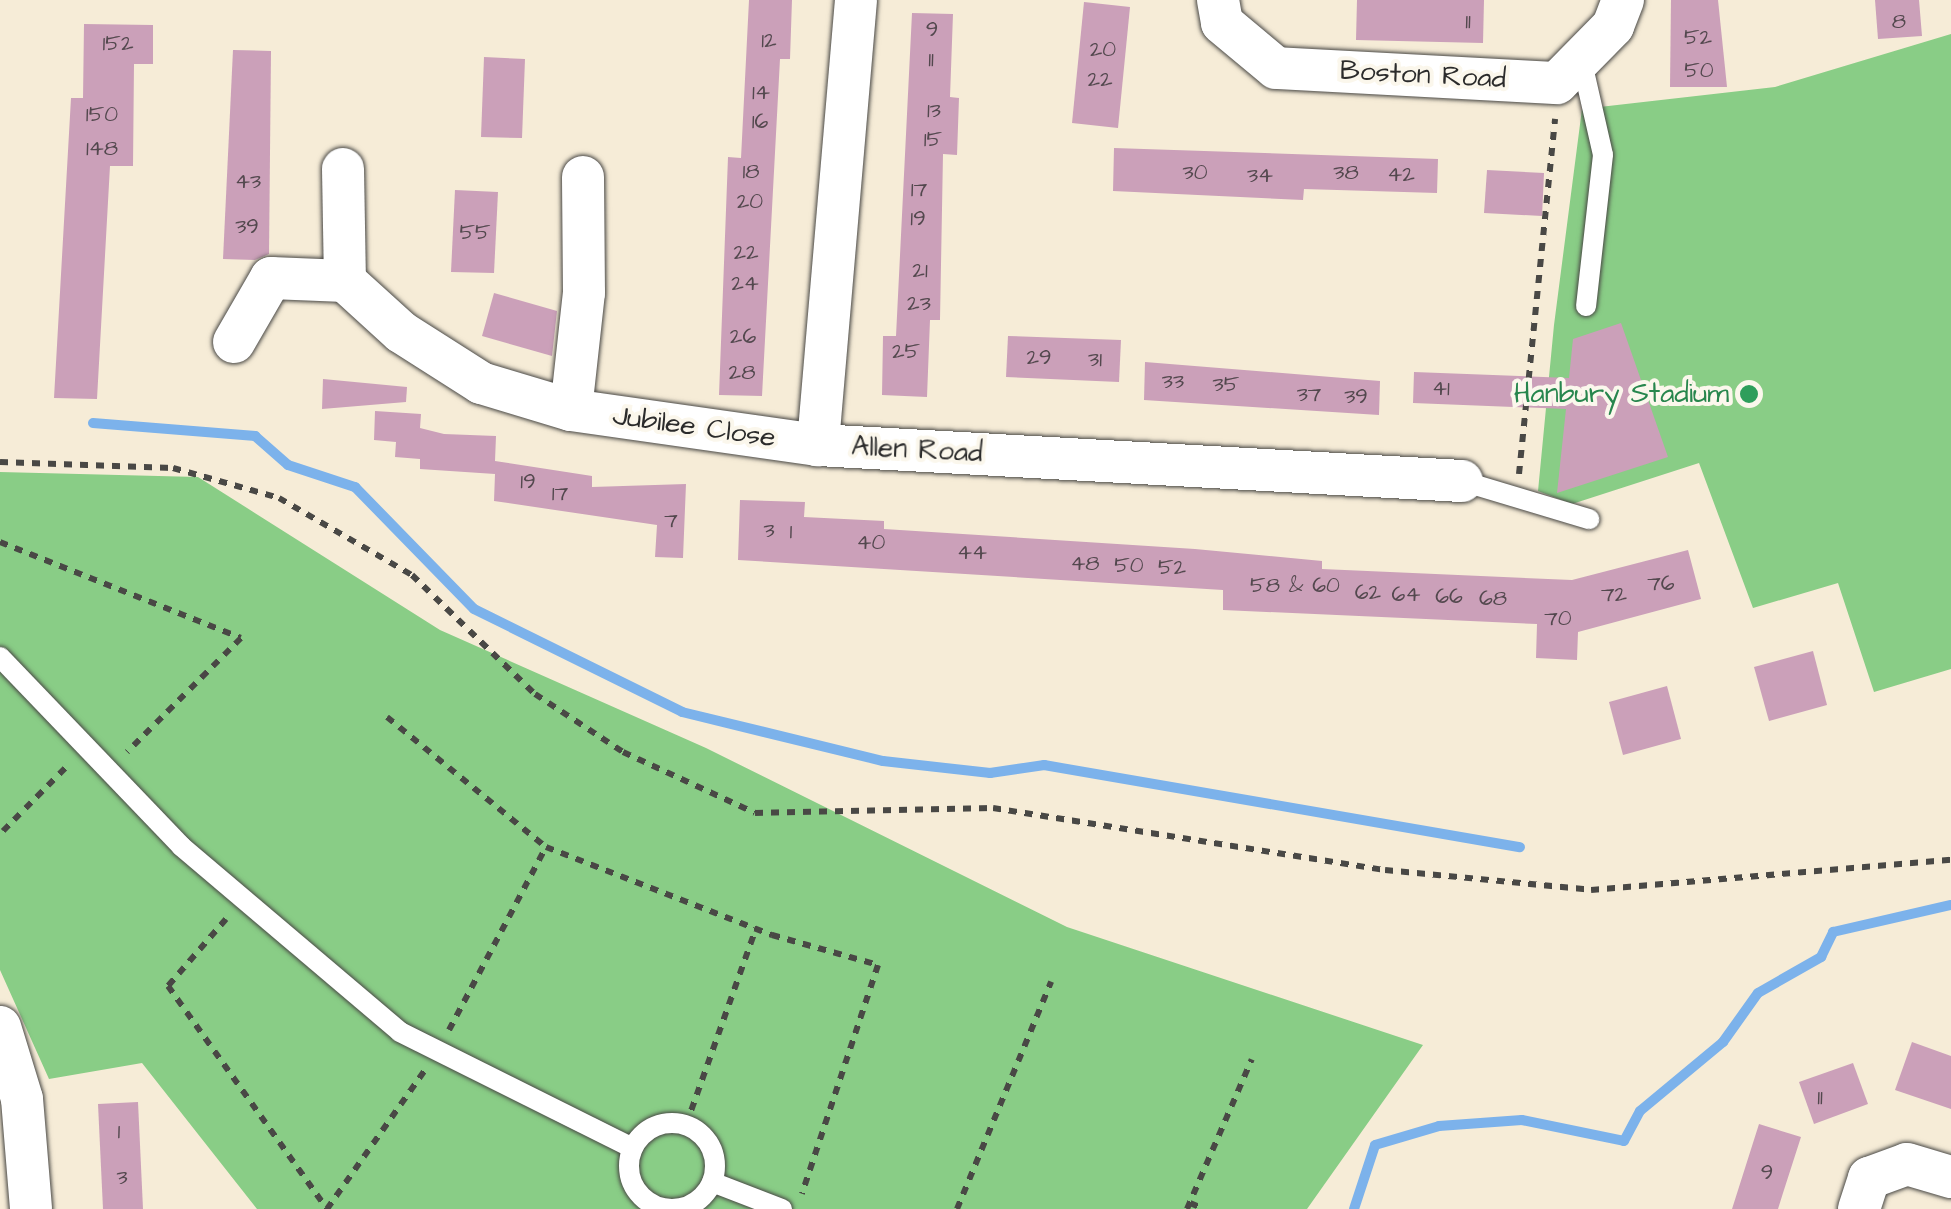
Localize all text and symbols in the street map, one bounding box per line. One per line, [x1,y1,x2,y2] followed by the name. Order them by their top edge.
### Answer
[1465,9,1471,35] house number: 11
[1892,9,1906,35] house number: 8
[926,17,938,43] house number: 9
[1684,25,1712,51] house number: 52
[761,28,777,54] house number: 12
[103,31,133,57] house number: 152
[1090,37,1116,63] house number: 20
[928,47,934,73] house number: 11
[1339,54,1507,96] street label: Boston Road
[1684,58,1714,84] house number: 50
[1087,67,1113,93] house number: 22
[752,80,770,106] house number: 14
[927,98,941,124] house number: 13
[86,102,118,128] house number: 150
[752,109,768,135] house number: 16
[924,127,942,153] house number: 15
[86,136,118,162] house number: 148
[742,159,760,185] house number: 18
[1182,160,1208,186] house number: 30
[1333,160,1359,186] house number: 38
[1387,162,1415,188] house number: 42
[1247,163,1273,189] house number: 34
[235,169,261,195] house number: 43
[911,177,927,203] house number: 17
[737,189,763,215] house number: 20
[910,206,926,232] house number: 19
[235,214,259,240] house number: 39
[459,220,491,246] house number: 55
[733,240,759,266] house number: 22
[912,258,928,284] house number: 21
[731,271,759,297] house number: 24
[907,291,931,317] house number: 23
[730,324,756,350] house number: 26
[892,339,920,365] house number: 25
[1026,345,1052,371] house number: 29
[1088,347,1102,373] house number: 31
[729,360,755,386] house number: 28
[1162,369,1184,395] house number: 33
[1213,372,1239,398] house number: 35
[1432,376,1450,402] house number: 41
[1514,377,1729,411] place label: Hanbury Stadium
[1297,382,1321,408] house number: 37
[1738,383,1760,405] marker: Hanbury Stadium
[1344,384,1368,410] house number: 39
[610,399,778,455] street label: Jubilee Close
[851,430,983,470] street label: Allen Road
[520,469,536,495] house number: 19
[552,481,568,507] house number: 17
[664,508,678,534] house number: 7
[763,518,775,544] house number: 3
[790,519,792,545] house number: 1
[857,530,885,556] house number: 40
[957,540,987,566] house number: 44
[1070,551,1100,577] house number: 48
[1114,553,1144,579] house number: 50
[1158,555,1186,581] house number: 52
[1647,571,1675,597] house number: 76
[1250,573,1340,599] house number: 58 & 60
[1355,580,1381,606] house number: 62
[1392,582,1420,608] house number: 64
[1601,582,1627,608] house number: 72
[1435,584,1463,610] house number: 66
[1479,586,1507,612] house number: 68
[1544,606,1572,632] house number: 70
[1817,1085,1823,1111] house number: 11
[118,1119,120,1145] house number: 1
[1761,1160,1773,1186] house number: 9
[116,1165,128,1191] house number: 3

